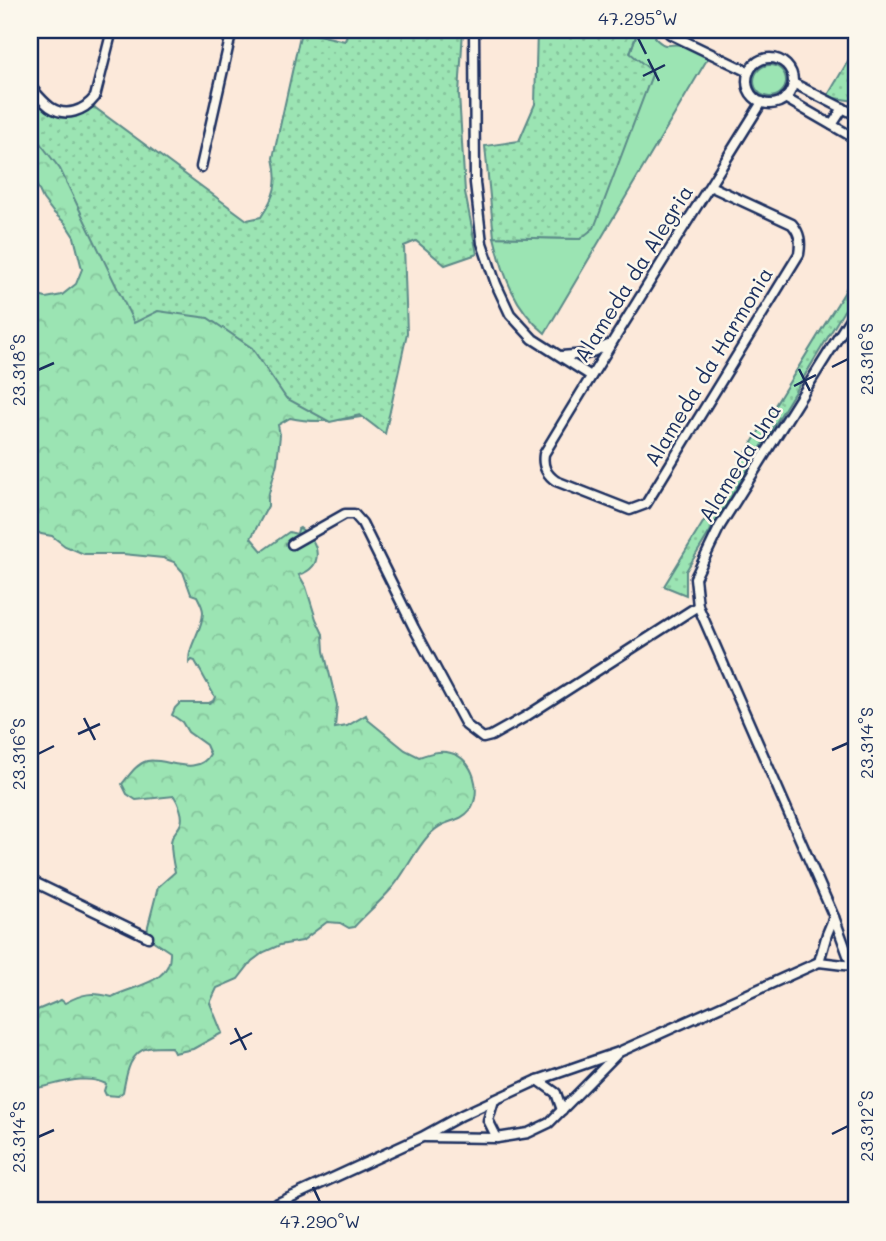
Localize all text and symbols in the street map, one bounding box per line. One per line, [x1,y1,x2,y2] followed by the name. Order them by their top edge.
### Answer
[598,6,678,30] text: 47.295°W
[567,180,698,367] street label: Alameda da Alegria
[637,262,778,471] street label: Alameda da Harmonia
[854,323,878,395] text: 23.316°S
[6,334,30,406] text: 23.318°S
[692,398,786,526] street label: Alameda Una
[854,707,878,779] text: 23.314°S
[6,718,30,790] text: 23.316°S
[854,1090,878,1162] text: 23.312°S
[6,1101,30,1173] text: 23.314°S
[280,1209,360,1233] text: 47.290°W

